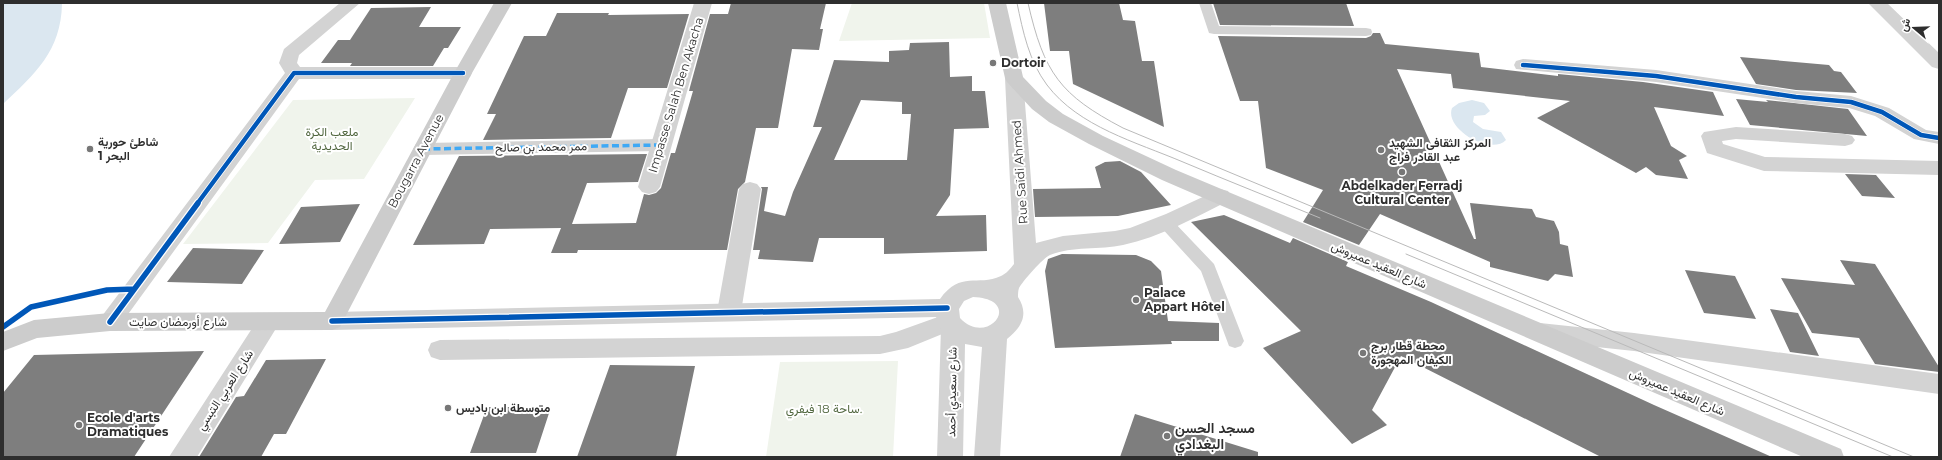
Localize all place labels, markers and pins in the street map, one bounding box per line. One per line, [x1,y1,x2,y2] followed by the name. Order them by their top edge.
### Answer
[1001,55,1046,70] place label: Dortoir
[988,58,998,68] marker: Dortoir
[98,134,159,164] place label: شاطئ حورية البحر 1
[1389,135,1491,165] place label: المركز الثقافي الشهيد عبد القادر فراج
[85,144,95,154] marker: شاطئ حورية البحر 1
[1376,145,1386,155] marker: المركز الثقافي الشهيد عبد القادر فراج
[1397,167,1407,177] marker: Abdelkader Ferradj Cultural Center
[1341,178,1463,207] place label: Abdelkader Ferradj Cultural Center
[1143,285,1225,314] place label: Palace Appart Hôtel
[1131,295,1141,305] marker: Palace Appart Hôtel
[1371,338,1452,368] place label: محطة قطار برج الكيفان المهجورة
[1358,348,1368,358] marker: محطة قطار برج الكيفان المهجورة
[456,400,551,416] place label: متوسطة ابن باديس
[443,403,453,413] marker: متوسطة ابن باديس
[87,410,169,439] place label: Ecole d'arts Dramatiques
[1175,419,1255,456] place label: مسجد الحسن البغدادي
[74,420,84,430] marker: Ecole d'arts Dramatiques
[1162,431,1172,441] marker: مسجد الحسن البغدادي

